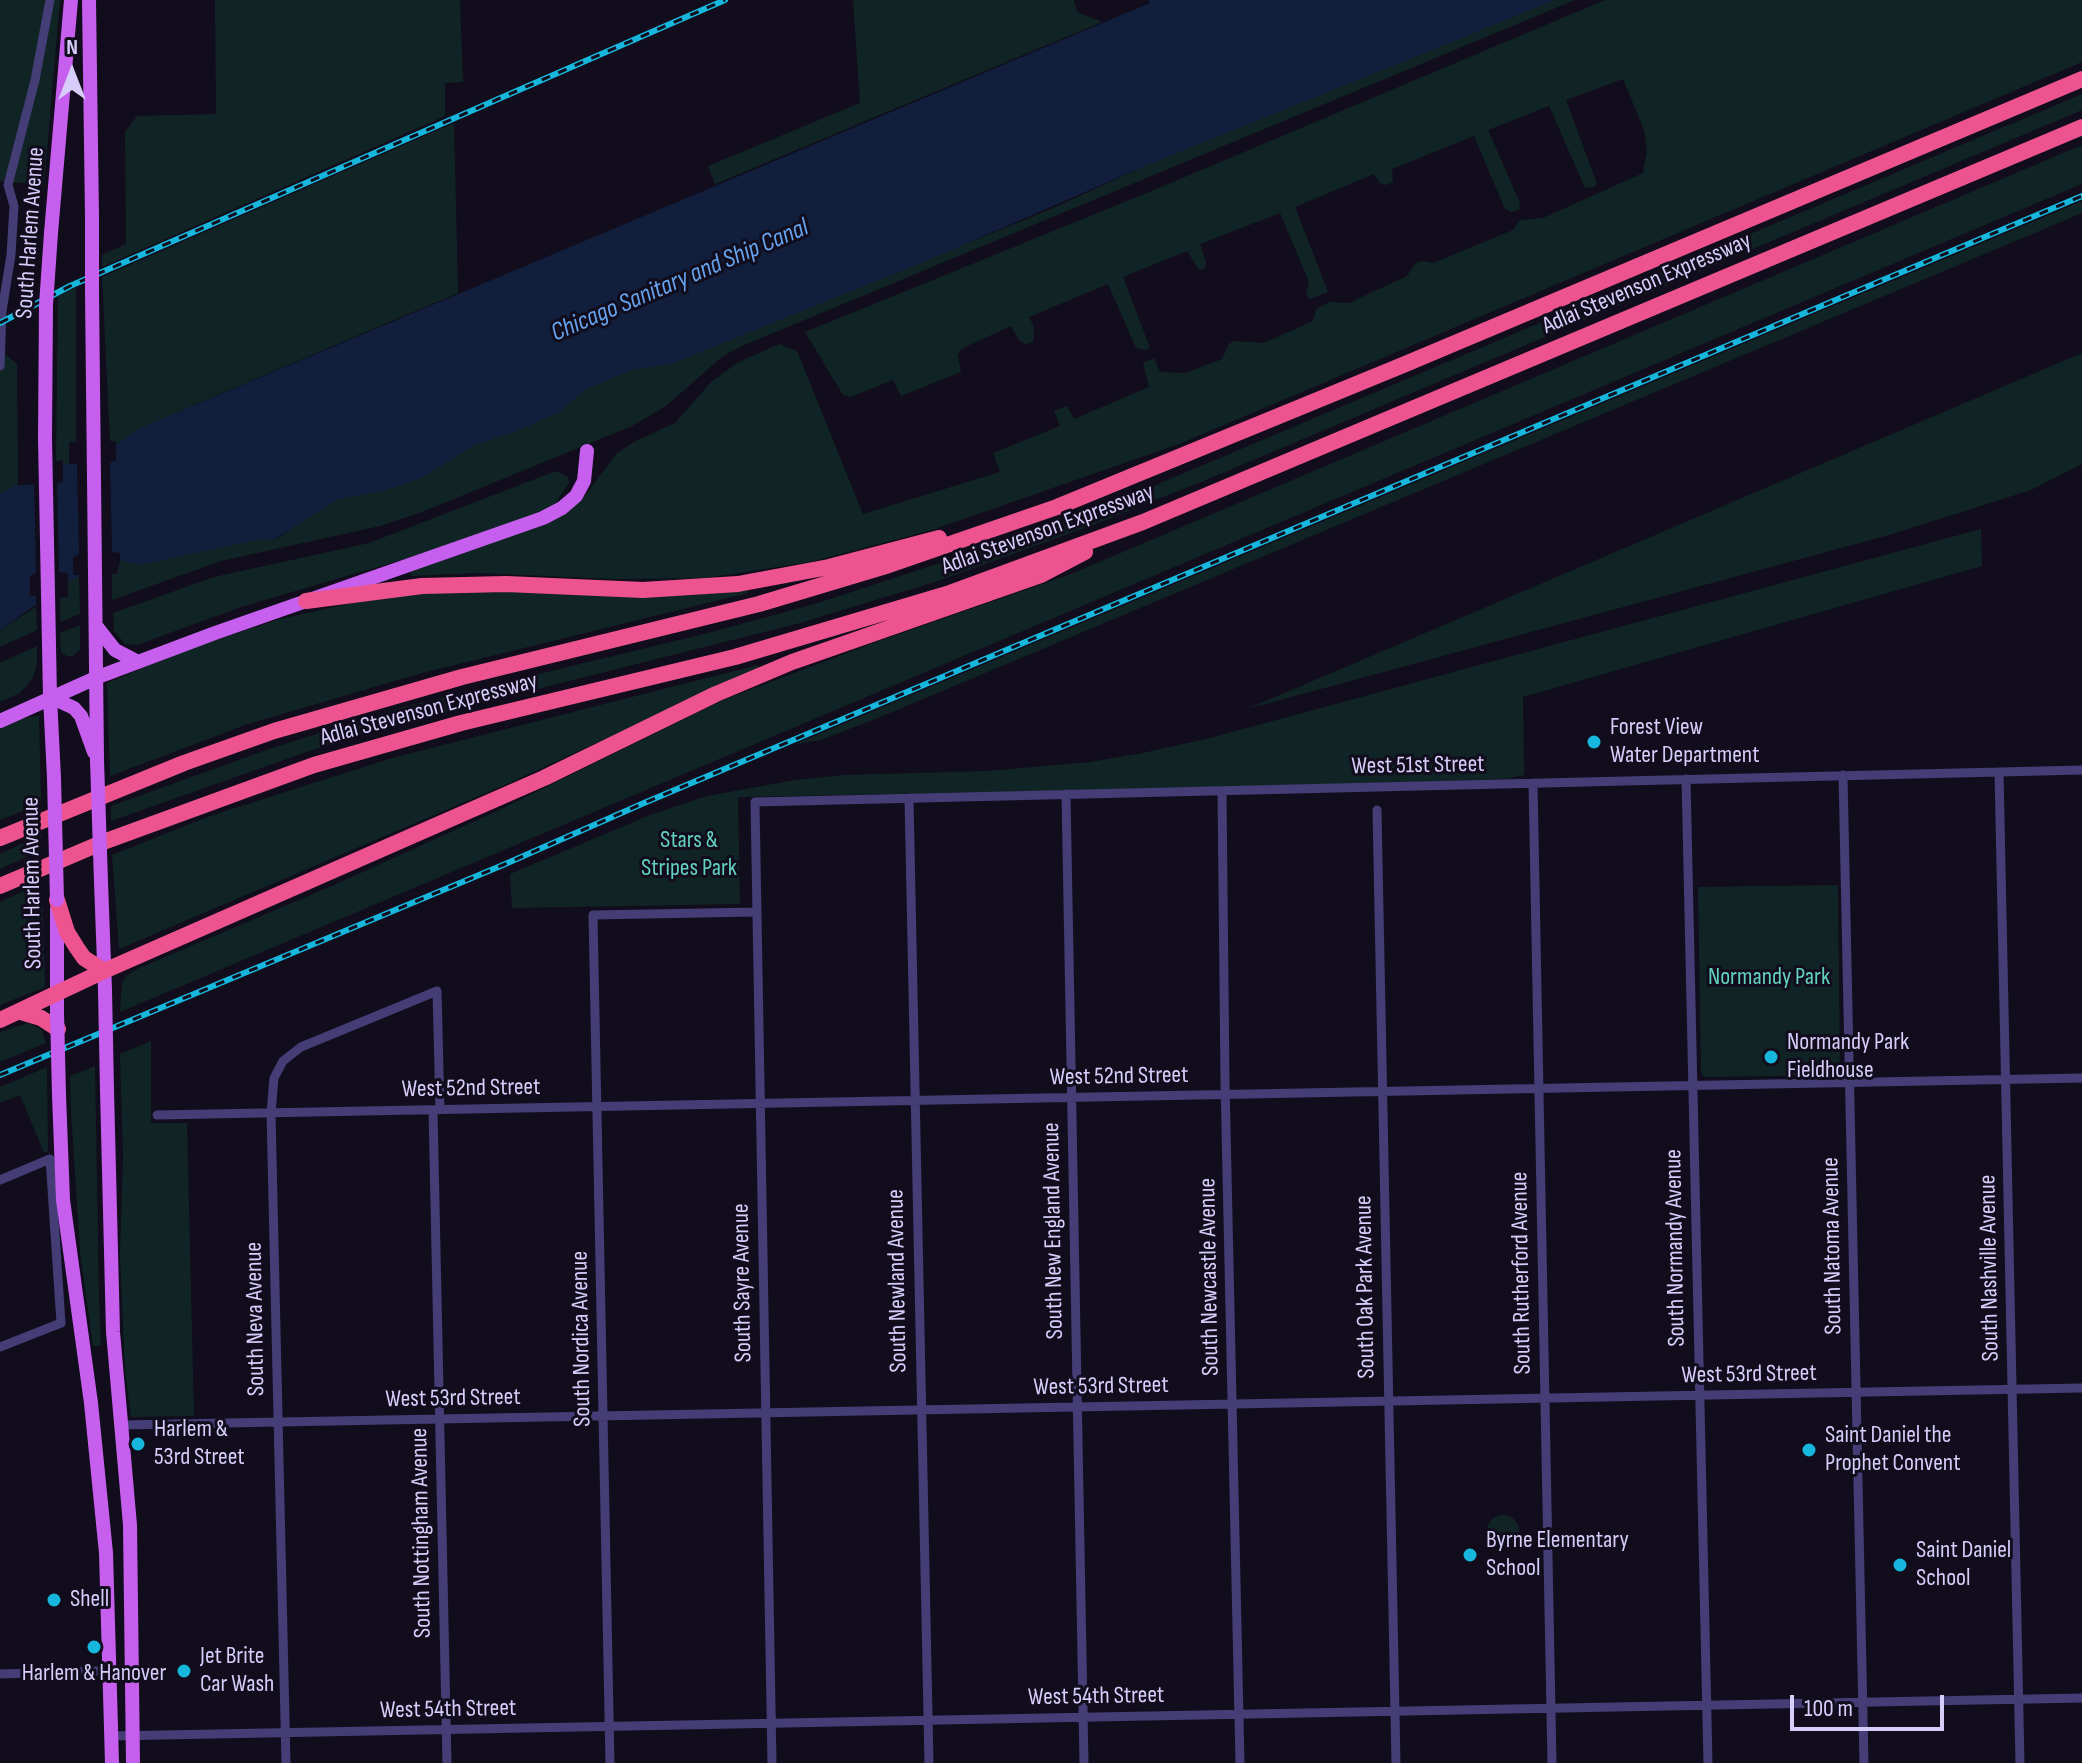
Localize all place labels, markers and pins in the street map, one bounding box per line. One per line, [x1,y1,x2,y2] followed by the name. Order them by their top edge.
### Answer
[1610,714,1760,770] place label: Forest View Water Department
[1585,733,1603,751] marker: Forest View Water Department
[1787,1029,1909,1085] place label: Normandy Park Fieldhouse
[1762,1048,1780,1066] marker: Normandy Park Fieldhouse
[154,1416,245,1472] place label: Harlem & 53rd Street
[1825,1422,1961,1478] place label: Saint Daniel the Prophet Convent
[129,1435,147,1453] marker: Harlem & 53rd Street
[1800,1441,1818,1459] marker: Saint Daniel the Prophet Convent
[1486,1527,1629,1583] place label: Byrne Elementary School
[1916,1537,2011,1593] place label: Saint Daniel School
[1461,1546,1479,1564] marker: Byrne Elementary School
[1891,1556,1909,1574] marker: Saint Daniel School
[70,1586,109,1614] place label: Shell
[45,1591,63,1609] marker: Shell
[85,1638,103,1656] marker: Harlem & Hanover
[200,1643,274,1699] place label: Jet Brite Car Wash
[22,1660,166,1688] place label: Harlem & Hanover
[175,1662,193,1680] marker: Jet Brite Car Wash

